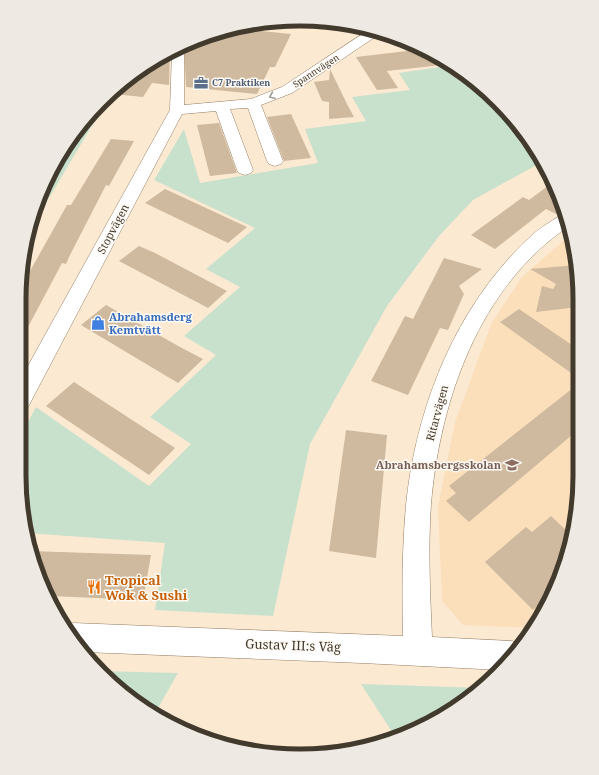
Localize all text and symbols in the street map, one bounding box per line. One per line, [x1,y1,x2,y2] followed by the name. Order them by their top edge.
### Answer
[290,51,342,90] street label: Spannvägen
[193,75,209,91] office icon: C7 Praktiken
[212,76,270,89] place label: C7 Praktiken
[268,91,276,99] one-way arrow
[93,201,132,256] street label: Stopvägen
[109,309,193,337] place label: Abrahamsderg Kemtvätt
[90,315,106,331] shop icon: Abrahamsderg Kemtvätt
[422,383,451,443] street label: Ritarvägen
[376,457,502,472] place label: Abrahamsbergsskolan
[504,457,520,473] school or university icon: Abrahamsbergsskolan
[105,571,188,604] place label: Tropical Wok & Sushi
[86,579,102,595] restaurant icon: Tropical Wok & Sushi
[245,634,341,656] street label: Gustav III:s Väg

